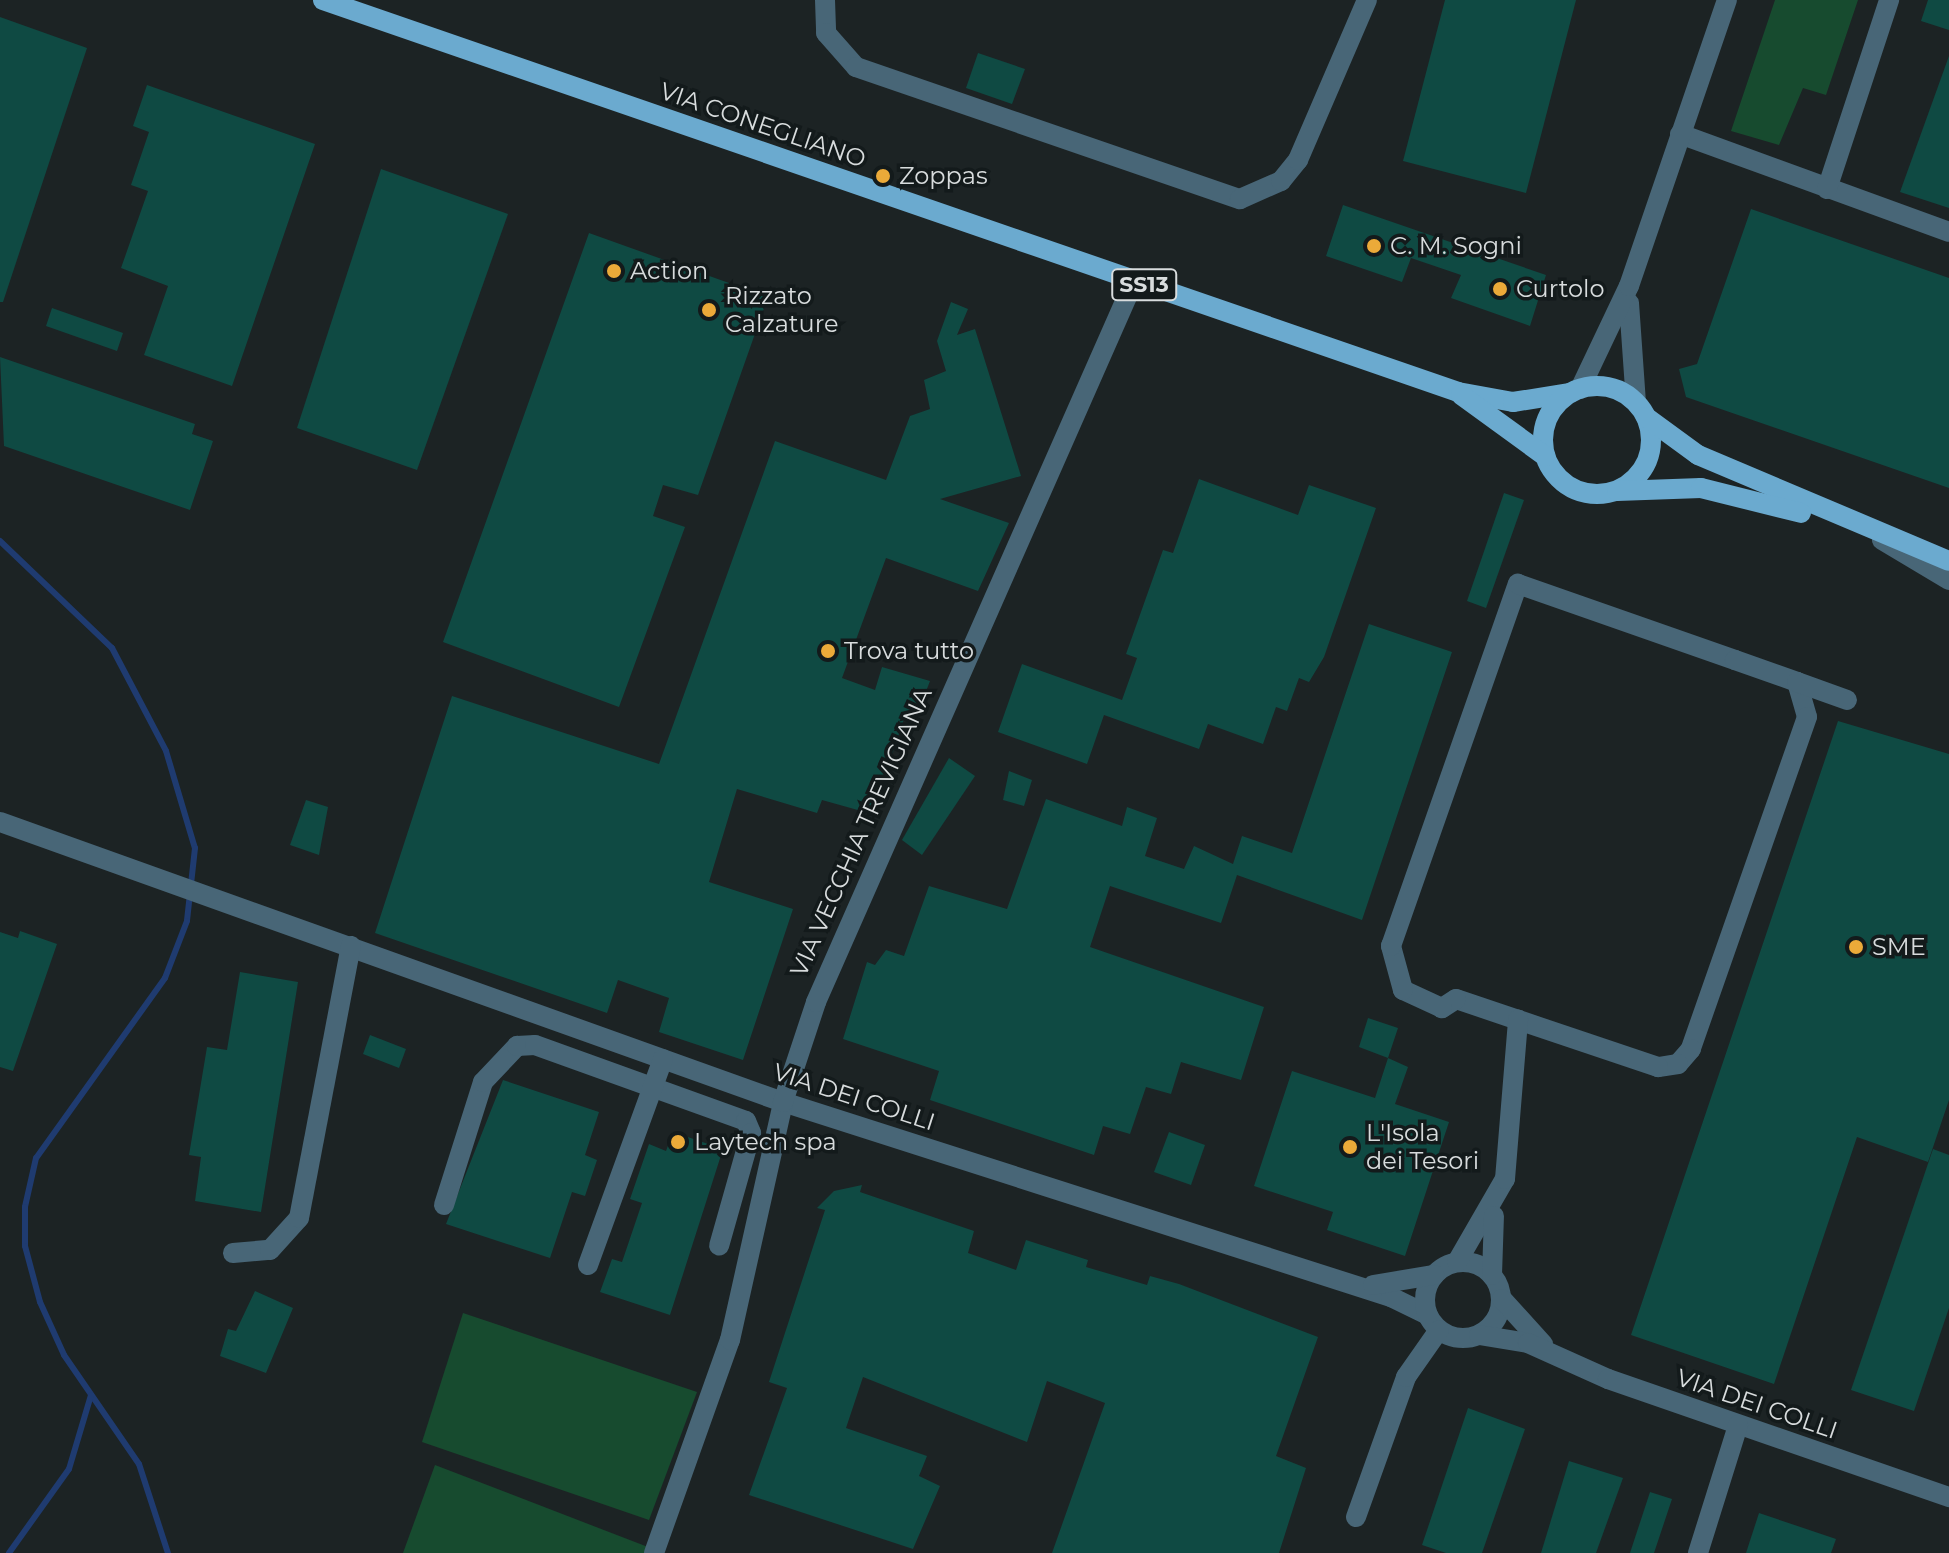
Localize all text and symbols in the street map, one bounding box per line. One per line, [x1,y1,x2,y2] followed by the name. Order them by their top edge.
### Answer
[656,76,870,174] street label: VIA CONEGLIANO
[899,162,988,190] place label: Zoppas
[874,167,892,185] marker: Zoppas
[1390,232,1522,260] place label: C. M. Sogni
[1365,237,1383,255] marker: C. M. Sogni
[630,257,708,285] place label: Action
[605,262,623,280] marker: Action
[1110,267,1178,303] road number: SS13
[1516,275,1605,303] place label: Curtolo
[1491,280,1509,298] marker: Curtolo
[725,282,839,338] place label: Rizzato Calzature
[700,301,718,319] marker: Rizzato Calzature
[844,637,974,665] place label: Trova tutto
[819,642,837,660] marker: Trova tutto
[784,683,938,981] street label: VIA VECCHIA TREVIGIANA
[1872,933,1926,961] place label: SME
[1847,938,1865,956] marker: SME
[769,1057,939,1137] street label: VIA DEI COLLI
[1366,1119,1479,1175] place label: L'Isola dei Tesori
[694,1128,837,1156] place label: Laytech spa
[669,1133,687,1151] marker: Laytech spa
[1341,1138,1359,1156] marker: L'Isola dei Tesori
[1673,1363,1841,1445] street label: VIA DEI COLLI

